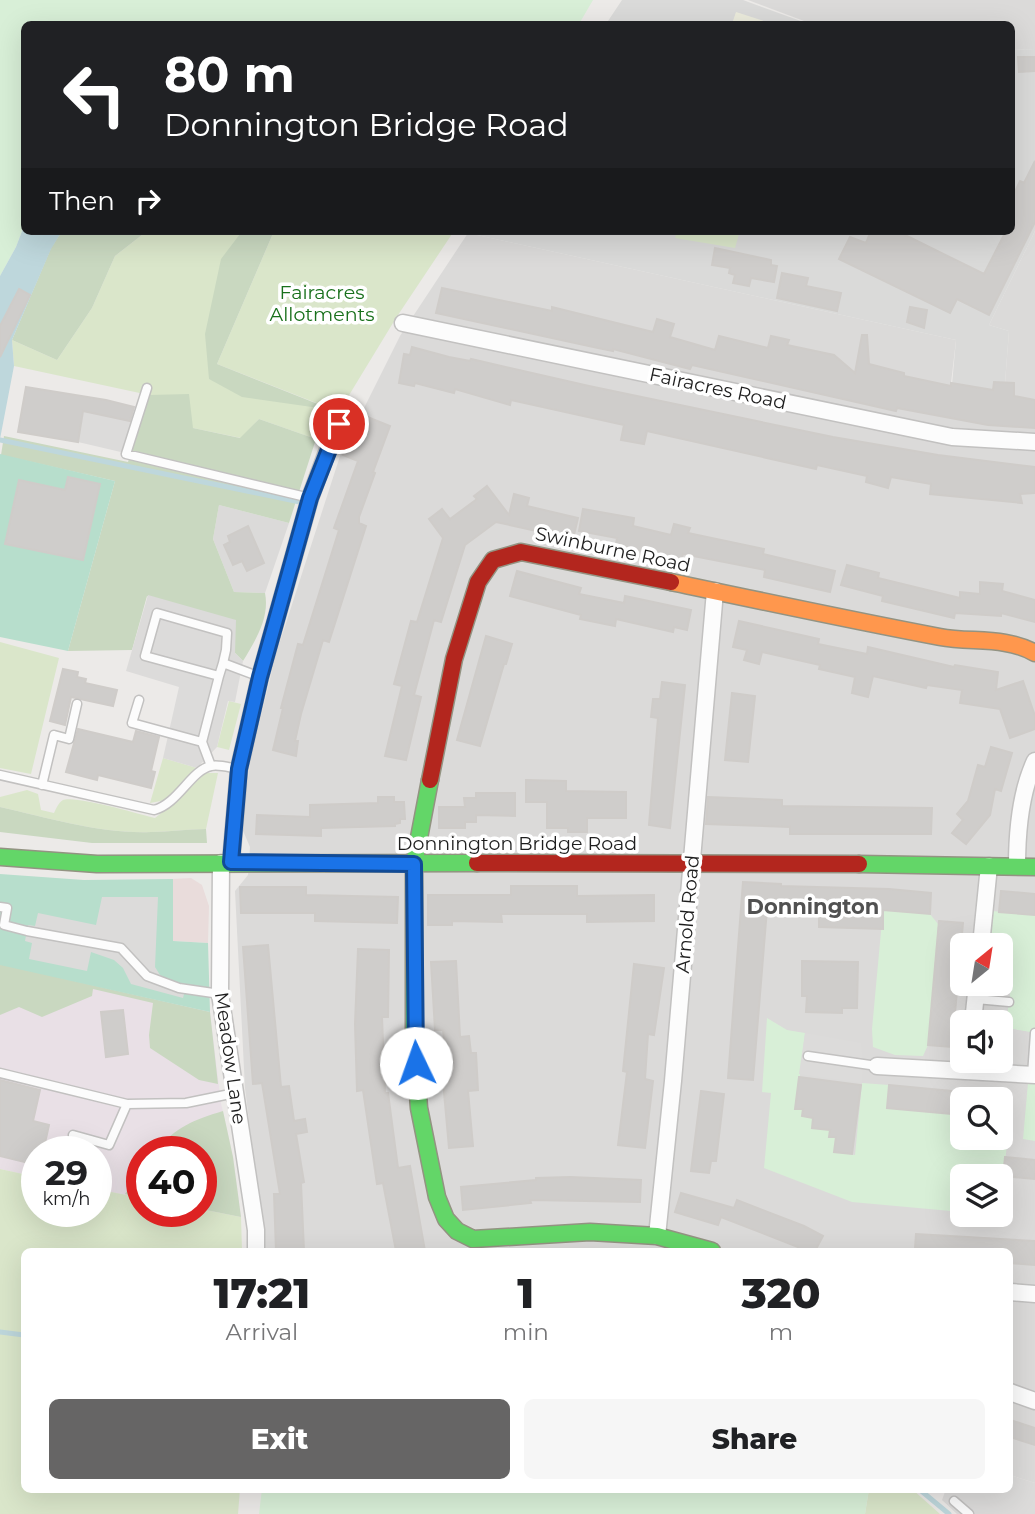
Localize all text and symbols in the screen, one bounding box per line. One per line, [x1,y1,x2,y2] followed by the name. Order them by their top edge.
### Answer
[164,45,295,104] text: 80 m
[49,49,140,140] icon: left
[164,105,569,144] text: Donnington Bridge Road
[129,182,167,220] icon: right
[49,185,115,217] text: Then
[270,281,374,326] park label: Fairacres Allotments
[647,363,789,414] street label: Fairacres Road
[309,394,369,454] pin
[320,405,358,443] icon: arrive
[533,522,693,577] street label: Swinburne Road
[397,832,637,855] street label: Donnington Bridge Road
[671,854,704,974] street label: Arnold Road
[747,894,879,919] district label: Donnington
[950,933,1013,996] north arrow
[950,933,1013,1227] map controls
[210,990,251,1126] street label: Meadow Lane
[950,1010,1013,1073] button: sound
[379,1026,453,1100] position arrow
[950,1087,1013,1150] button: search
[126,1136,217,1227] speed limit sign: 40
[45,1151,88,1194] text: 29
[950,1164,1013,1227] button: layers
[42,1188,91,1210] text: km/h
[214,1267,310,1319] text: 17:21
[517,1267,534,1319] text: 1
[741,1267,820,1319] text: 320
[226,1318,298,1346] text: Arrival
[503,1318,549,1346] text: min
[769,1318,793,1346] text: m
[49,1399,510,1479] button: Exit
[524,1399,985,1479] button: Share

